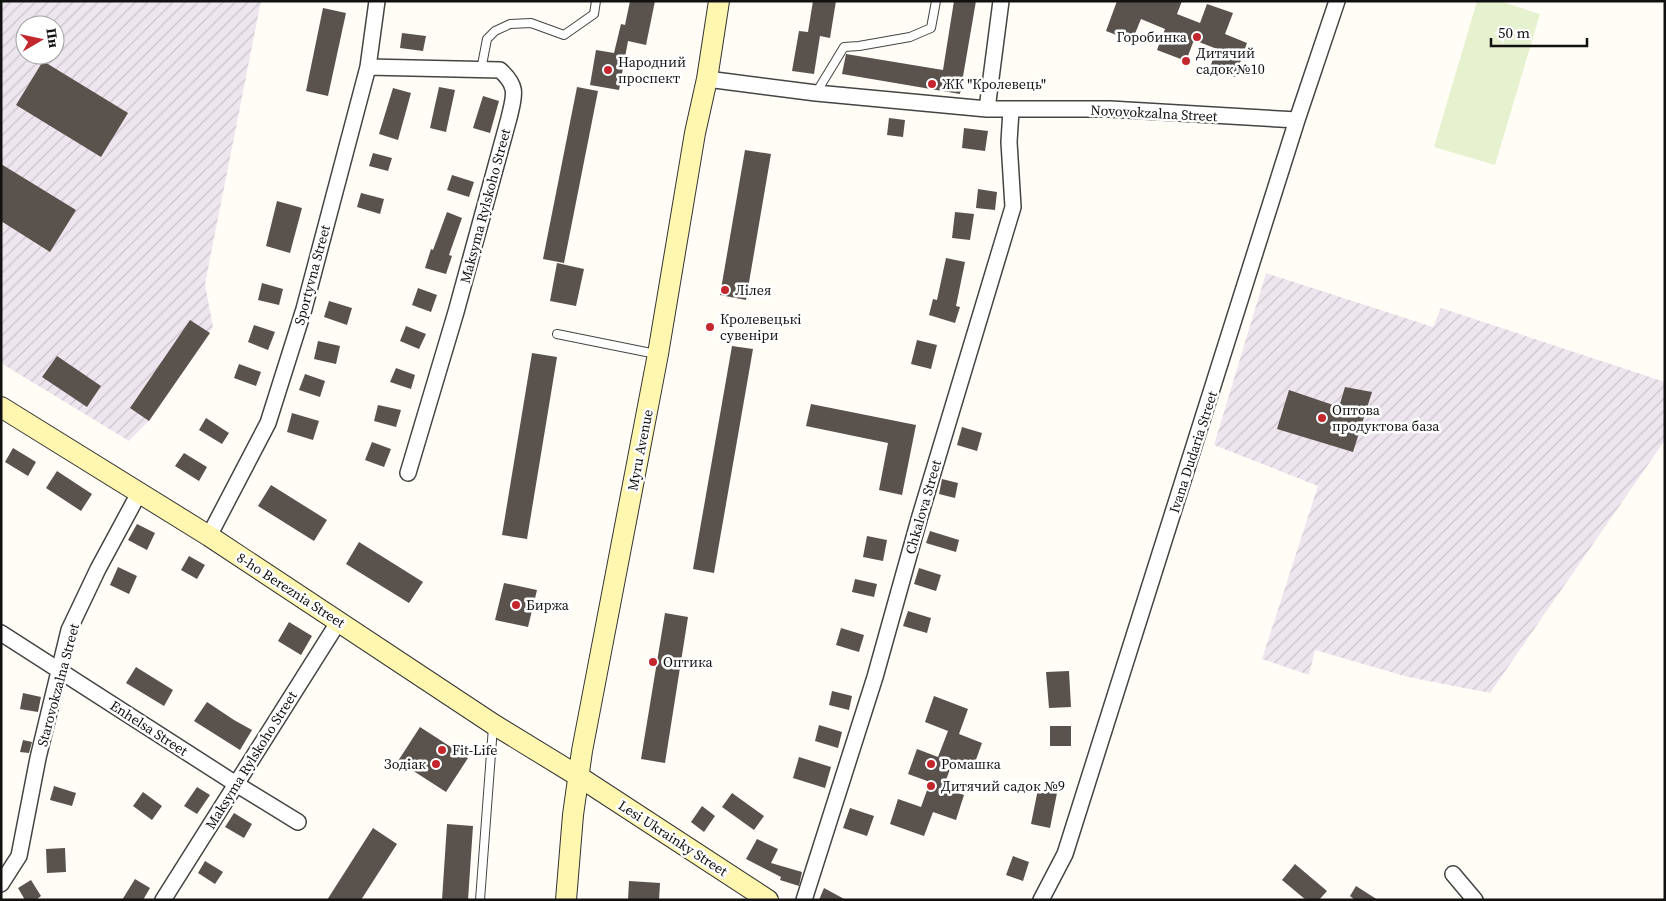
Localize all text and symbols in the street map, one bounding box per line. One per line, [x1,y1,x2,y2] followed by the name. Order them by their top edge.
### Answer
[15,15,65,65] north arrow
[1491,15,1587,47] scale bar
[1498,22,1530,43] text: 50 m
[41,27,64,49] text: Пн
[1117,27,1188,47] place label: Горобинка
[1191,31,1203,43] marker: Горобинка
[1196,43,1265,79] place label: Дитячий садок №10
[618,52,686,88] place label: Народний проспект
[1180,55,1192,67] marker: Дитячий садок №10
[602,64,614,76] marker: Народний проспект
[942,74,1046,94] place label: ЖК "Кролевець"
[926,78,938,90] marker: ЖК "Кролевець"
[1090,100,1218,126] street label: Novovokzalna Street
[455,126,515,286] street label: Maksyma Rylskoho Street
[289,222,335,327] street label: Sportyvna Street
[735,280,771,300] place label: Лілея
[719,284,731,296] marker: Лілея
[720,309,801,345] place label: Кролевецькі сувеніри
[704,321,716,333] marker: Кролевецькі сувеніри
[1164,388,1222,515] street label: Ivana Dudaria Street
[1332,400,1440,436] place label: Оптова продуктова база
[622,408,658,492] street label: Myru Avenue
[1316,412,1328,424] marker: Оптова продуктова база
[900,457,946,557] street label: Chkalova Street
[233,548,349,633] street label: 8-ho Bereznia Street
[526,595,570,615] place label: Биржа
[510,599,522,611] marker: Биржа
[32,621,84,749] street label: Starovokzalna Street
[663,652,713,672] place label: Оптика
[647,656,659,668] marker: Оптика
[200,687,302,833] street label: Maksyma Rylskoho Street
[106,695,192,761] street label: Enhelsa Street
[452,740,497,760] place label: Fit-Life
[436,744,448,756] marker: Fit-Life
[384,754,426,774] place label: Зодіак
[941,754,1002,774] place label: Ромашка
[430,758,442,770] marker: Зодіак
[925,758,937,770] marker: Ромашка
[941,776,1065,796] place label: Дитячий садок №9
[925,780,937,792] marker: Дитячий садок №9
[614,795,732,881] street label: Lesi Ukrainky Street

